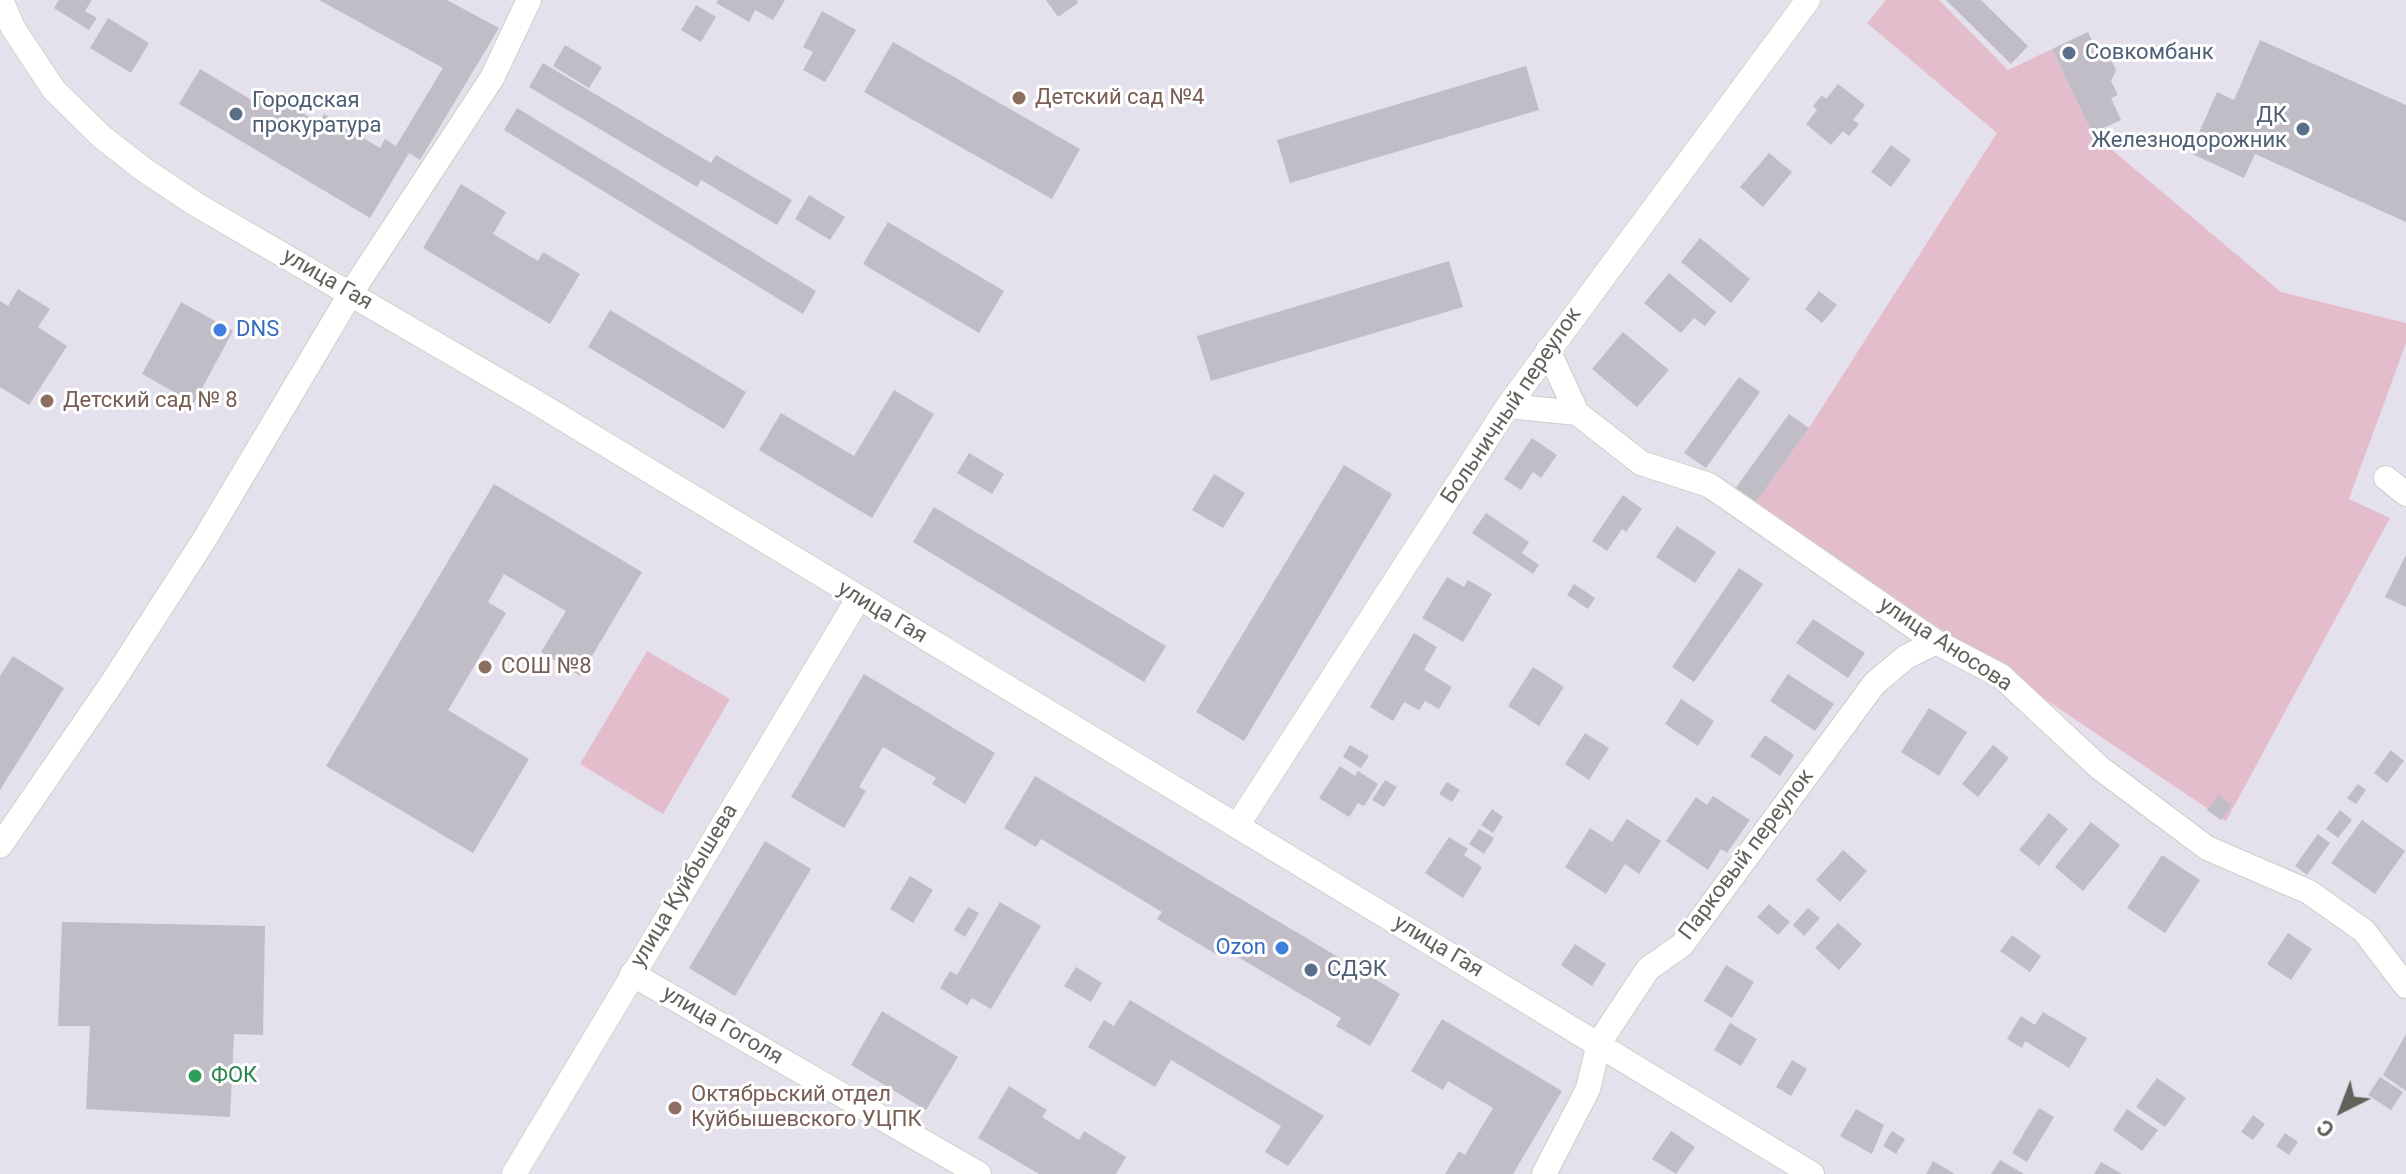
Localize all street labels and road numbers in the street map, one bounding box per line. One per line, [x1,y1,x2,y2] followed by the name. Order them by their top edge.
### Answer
[277,244,377,316] street label: улица Гая
[1436,303,1588,509] street label: Больничный переулок
[832,576,932,650] street label: улица Гая
[1873,592,2017,698] street label: улица Аносова
[1674,764,1820,946] street label: Парковый переулок
[626,800,744,972] street label: улица Куйбышева
[1388,910,1488,984] street label: улица Гая
[657,981,787,1071] street label: улица Гоголя

